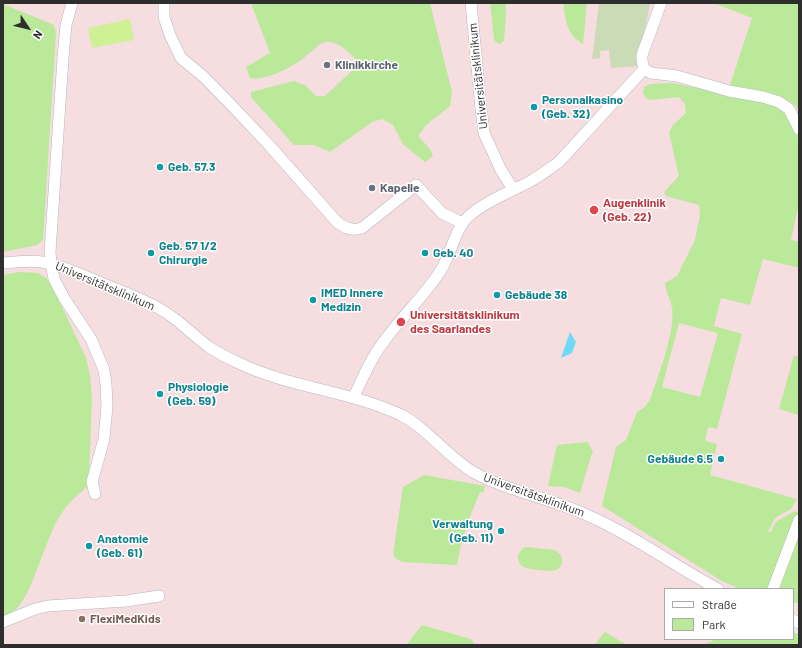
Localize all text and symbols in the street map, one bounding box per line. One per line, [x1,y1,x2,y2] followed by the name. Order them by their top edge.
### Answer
[8,8,48,48] north arrow
[465,22,491,130] street label: Universitätsklinikum
[31,28,46,42] text: N
[335,58,398,72] place label: Klinikkirche
[322,60,332,70] marker: Klinikkirche
[542,93,623,121] place label: Personalkasino (Geb. 32)
[529,102,539,112] marker: Personalkasino (Geb. 32)
[168,160,216,174] place label: Geb. 57.3
[155,162,165,172] marker: Geb. 57.3
[380,181,420,195] place label: Kapelle
[367,183,377,193] marker: Kapelle
[603,196,666,224] place label: Augenklinik (Geb. 22)
[588,204,600,216] marker: Augenklinik (Geb. 22)
[159,239,217,267] place label: Geb. 57 1/2 Chirurgie
[433,246,473,260] place label: Geb. 40
[146,248,156,258] marker: Geb. 57 1/2 Chirurgie
[420,248,430,258] marker: Geb. 40
[53,259,157,313] street label: Universitätsklinikum
[321,286,383,314] place label: IMED Innere Medizin
[505,288,567,302] place label: Gebäude 38
[492,290,502,300] marker: Gebäude 38
[308,295,318,305] marker: IMED Innere Medizin
[410,308,520,336] place label: Universitätsklinikum des Saarlandes
[395,316,407,328] marker: Universitätsklinikum des Saarlandes
[168,380,229,408] place label: Physiologie (Geb. 59)
[155,389,165,399] marker: Physiologie (Geb. 59)
[648,452,713,466] place label: Gebäude 6.5
[716,454,726,464] marker: Gebäude 6.5
[481,470,587,520] street label: Universitätsklinikum
[432,517,493,545] place label: Verwaltung (Geb. 11)
[496,526,506,536] marker: Verwaltung (Geb. 11)
[97,532,149,560] place label: Anatomie (Geb. 61)
[84,541,94,551] marker: Anatomie (Geb. 61)
[664,588,794,640] legend
[702,597,737,611] text: Straße
[90,612,161,626] place label: FlexiMedKids
[77,614,87,624] marker: FlexiMedKids
[702,617,726,631] text: Park

